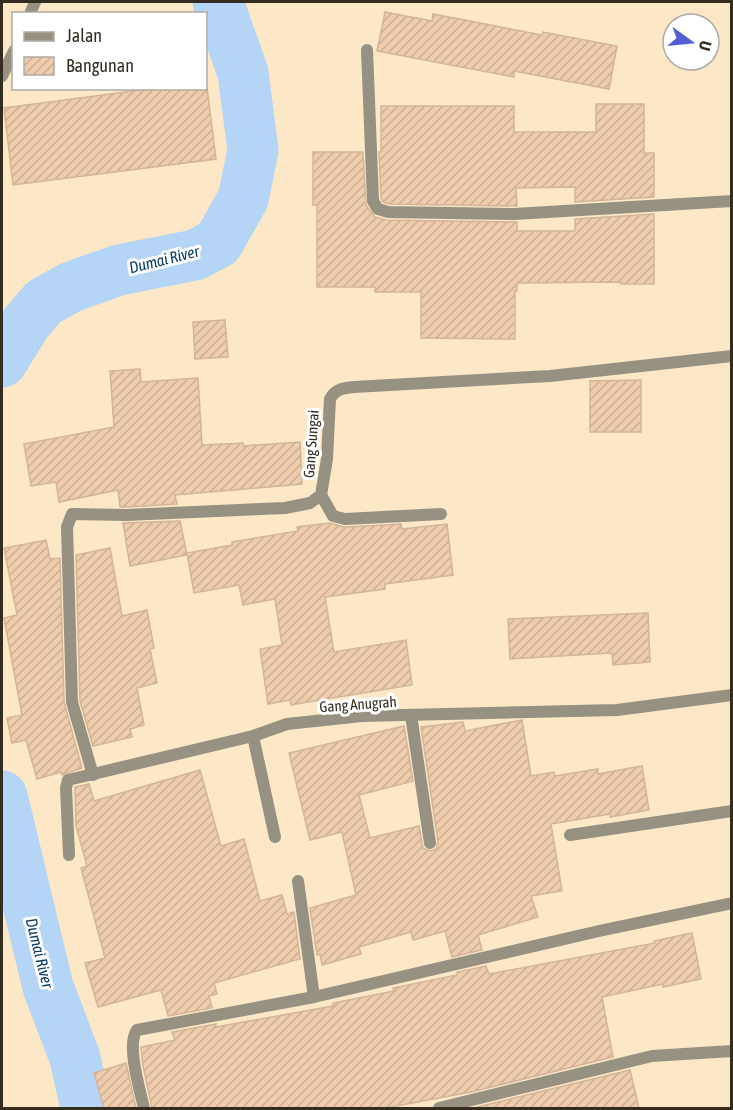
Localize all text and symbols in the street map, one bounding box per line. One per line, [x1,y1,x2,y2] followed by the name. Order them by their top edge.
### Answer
[12,12,207,90] legend
[661,12,721,72] north arrow
[66,25,102,46] text: Jalan
[696,39,715,53] text: U
[66,55,134,76] text: Bangunan
[127,241,202,276] water label: Dumai River
[300,409,322,479] street label: Gang Sungai
[319,693,397,715] street label: Gang Anugrah
[23,916,58,991] water label: Dumai River

